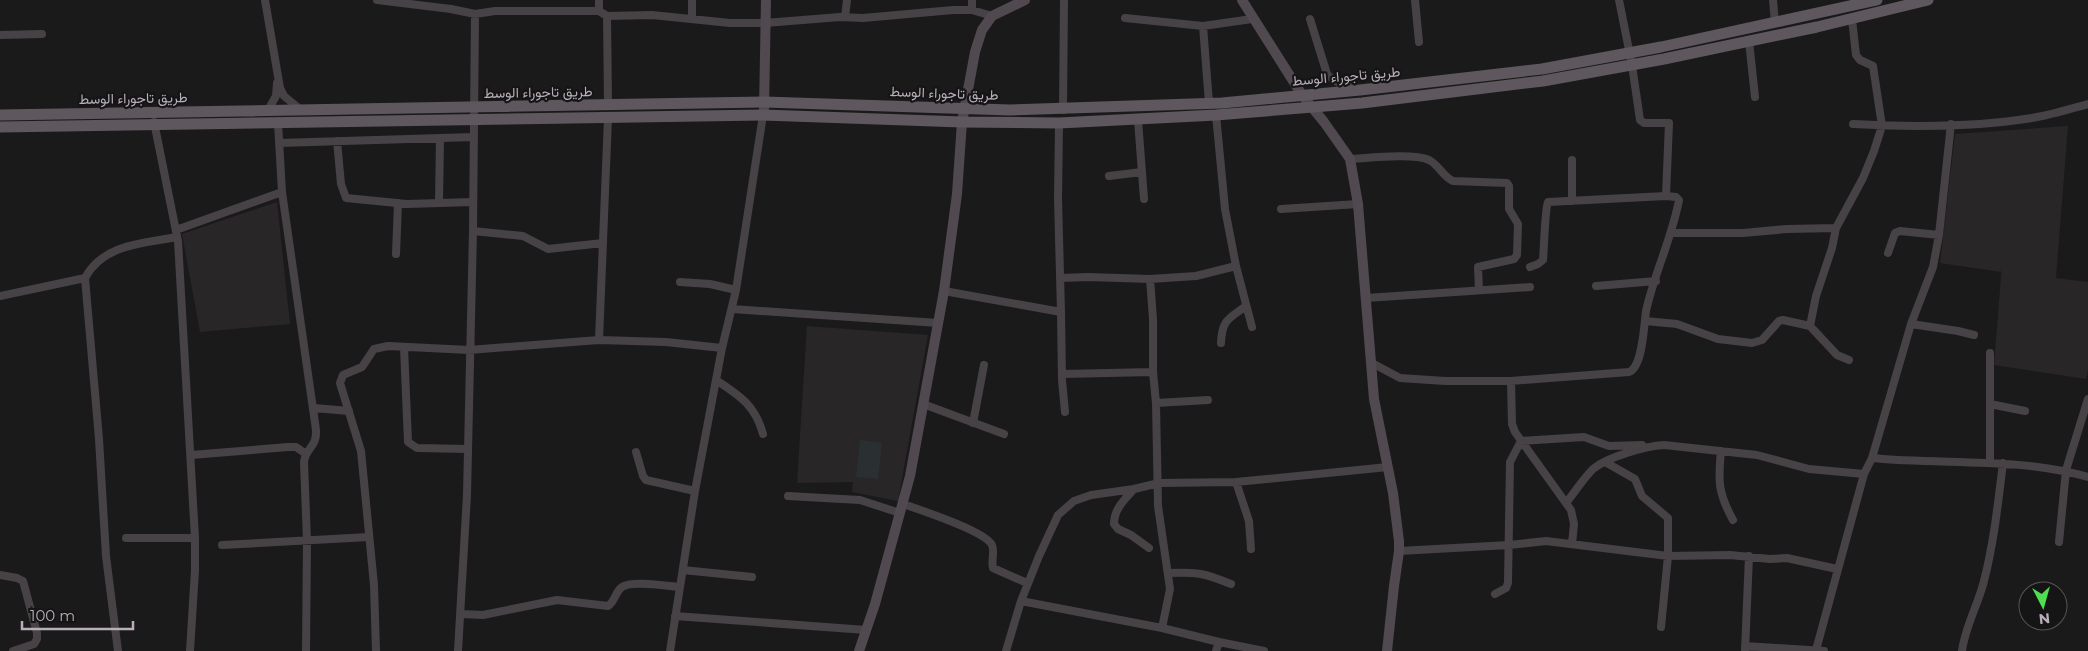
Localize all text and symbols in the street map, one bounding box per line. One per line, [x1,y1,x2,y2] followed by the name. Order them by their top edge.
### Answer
[1291,62,1401,90] street label: طريق تاجوراء الوسط
[483,82,593,102] street label: طريق تاجوراء الوسط
[889,82,999,104] street label: طريق تاجوراء الوسط
[78,88,188,108] street label: طريق تاجوراء الوسط
[2018,581,2068,631] north arrow
[22,598,134,630] scale bar
[30,606,75,625] text: 100 m
[2038,609,2051,628] text: N

